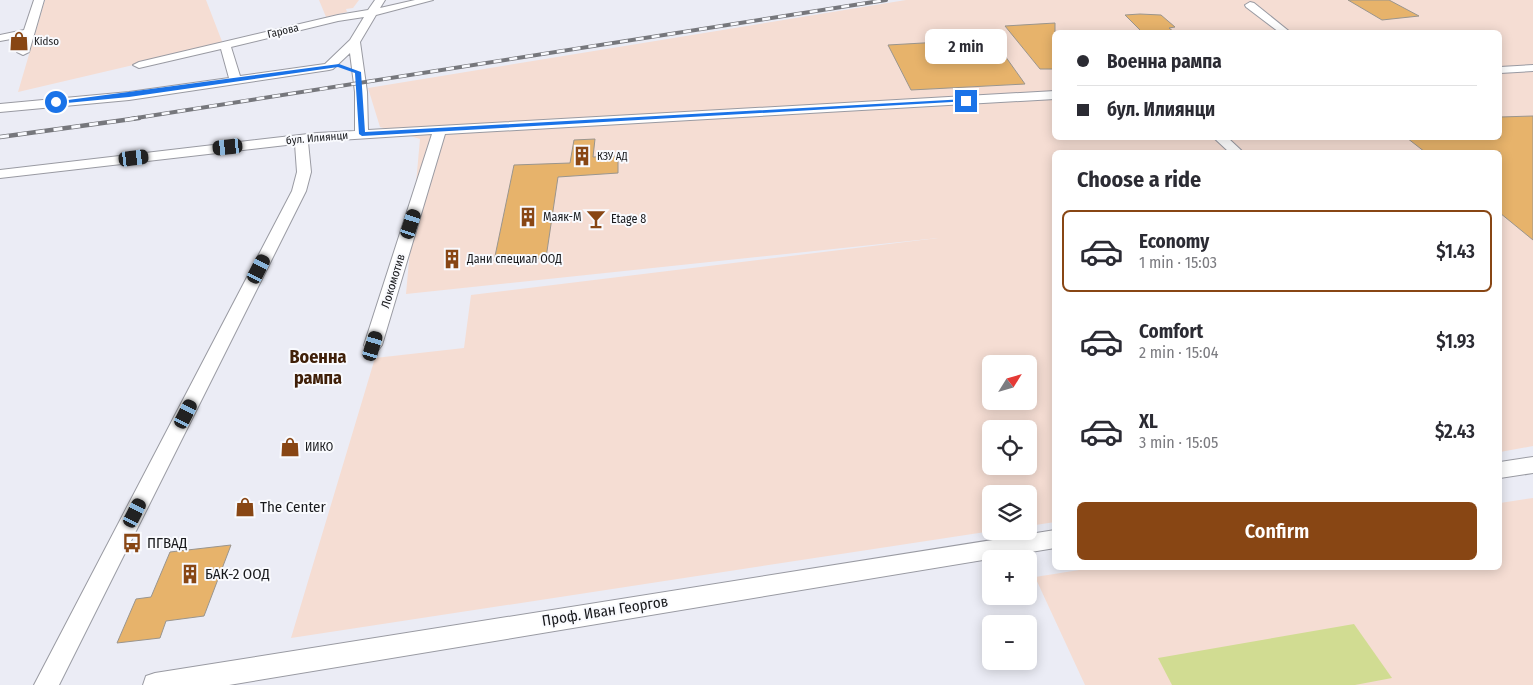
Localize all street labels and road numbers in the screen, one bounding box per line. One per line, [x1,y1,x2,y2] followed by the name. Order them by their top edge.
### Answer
[266,21,300,41] street label: Гарова
[285,129,349,147] street label: бул. Илиянци
[378,252,408,310] street label: Локомотив
[541,592,669,630] street label: Проф. Иван Георгов

